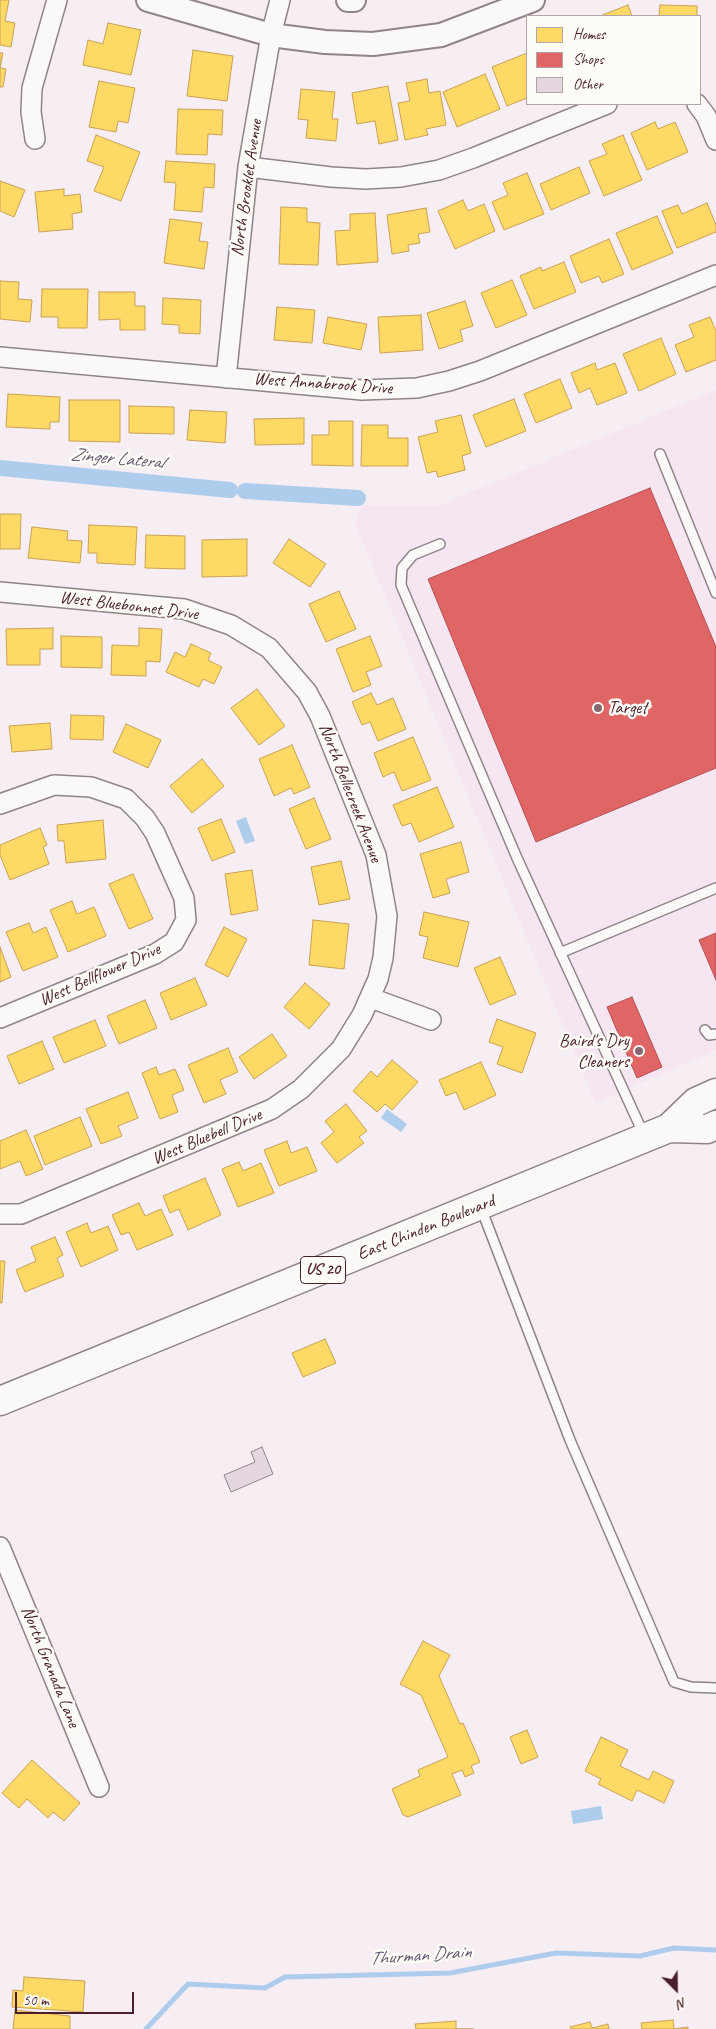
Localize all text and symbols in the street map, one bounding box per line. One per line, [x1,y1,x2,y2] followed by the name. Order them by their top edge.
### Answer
[526,15,701,105] legend
[573,25,605,44] text: Homes
[573,50,604,69] text: Shops
[573,75,603,94] text: Other
[227,118,267,258] street label: North Brooklet Avenue
[253,368,393,400] street label: West Annabrook Drive
[70,444,164,474] water label: Zinger Lateral
[58,587,200,625] street label: West Bluebonnet Drive
[608,697,647,719] place label: Target
[592,702,604,714] marker: Target
[314,721,386,865] street label: North Bellecreek Avenue
[36,939,164,1011] street label: West Bellflower Drive
[559,1030,629,1072] place label: Baird's Dry Cleaners
[633,1045,645,1057] marker: Baird's Dry Cleaners
[149,1104,265,1170] street label: West Bluebell Drive
[354,1191,498,1265] street label: East Chinden Boulevard
[300,1256,346,1284] road number: US 20
[16,1603,84,1731] street label: North Granada Lane
[369,1941,471,1971] water label: Thurman Drain
[651,1964,701,2014] north arrow
[18,1982,136,2014] scale bar
[23,1991,49,2010] text: 50 m
[675,1994,689,2013] text: N

